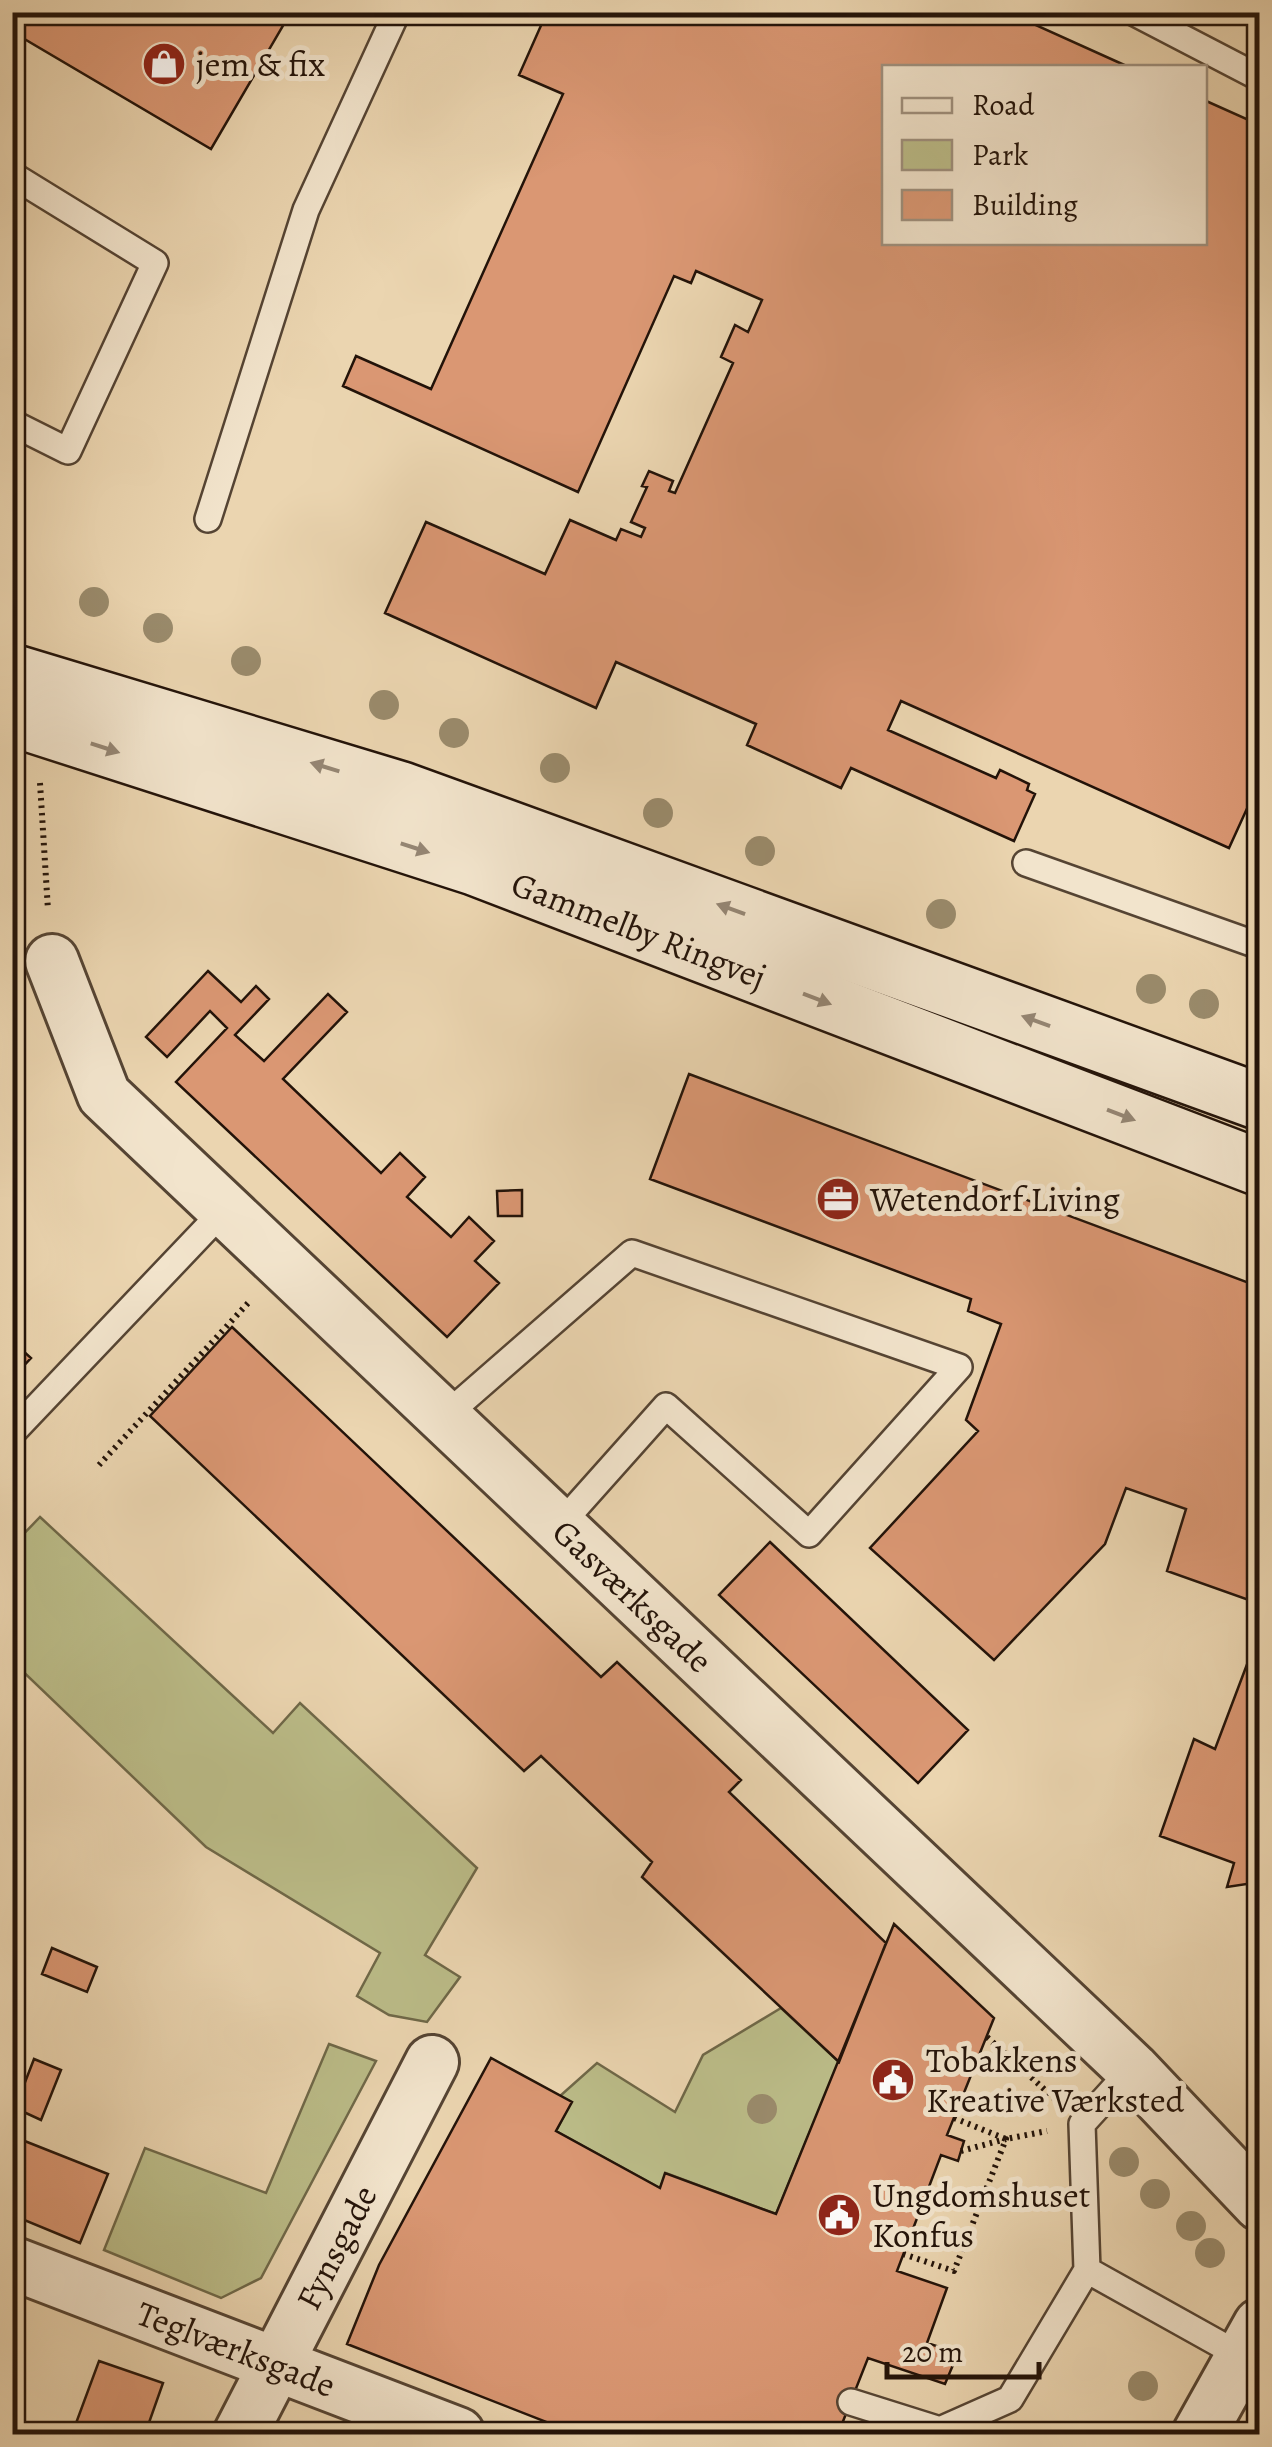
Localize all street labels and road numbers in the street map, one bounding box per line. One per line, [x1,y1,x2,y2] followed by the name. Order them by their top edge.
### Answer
[505,860,773,1001] street label: Gammelby Ringvej
[542,1508,723,1683] street label: Gasværksgade
[284,2177,388,2318] street label: Fynsgade
[130,2289,342,2409] street label: Teglværksgade

